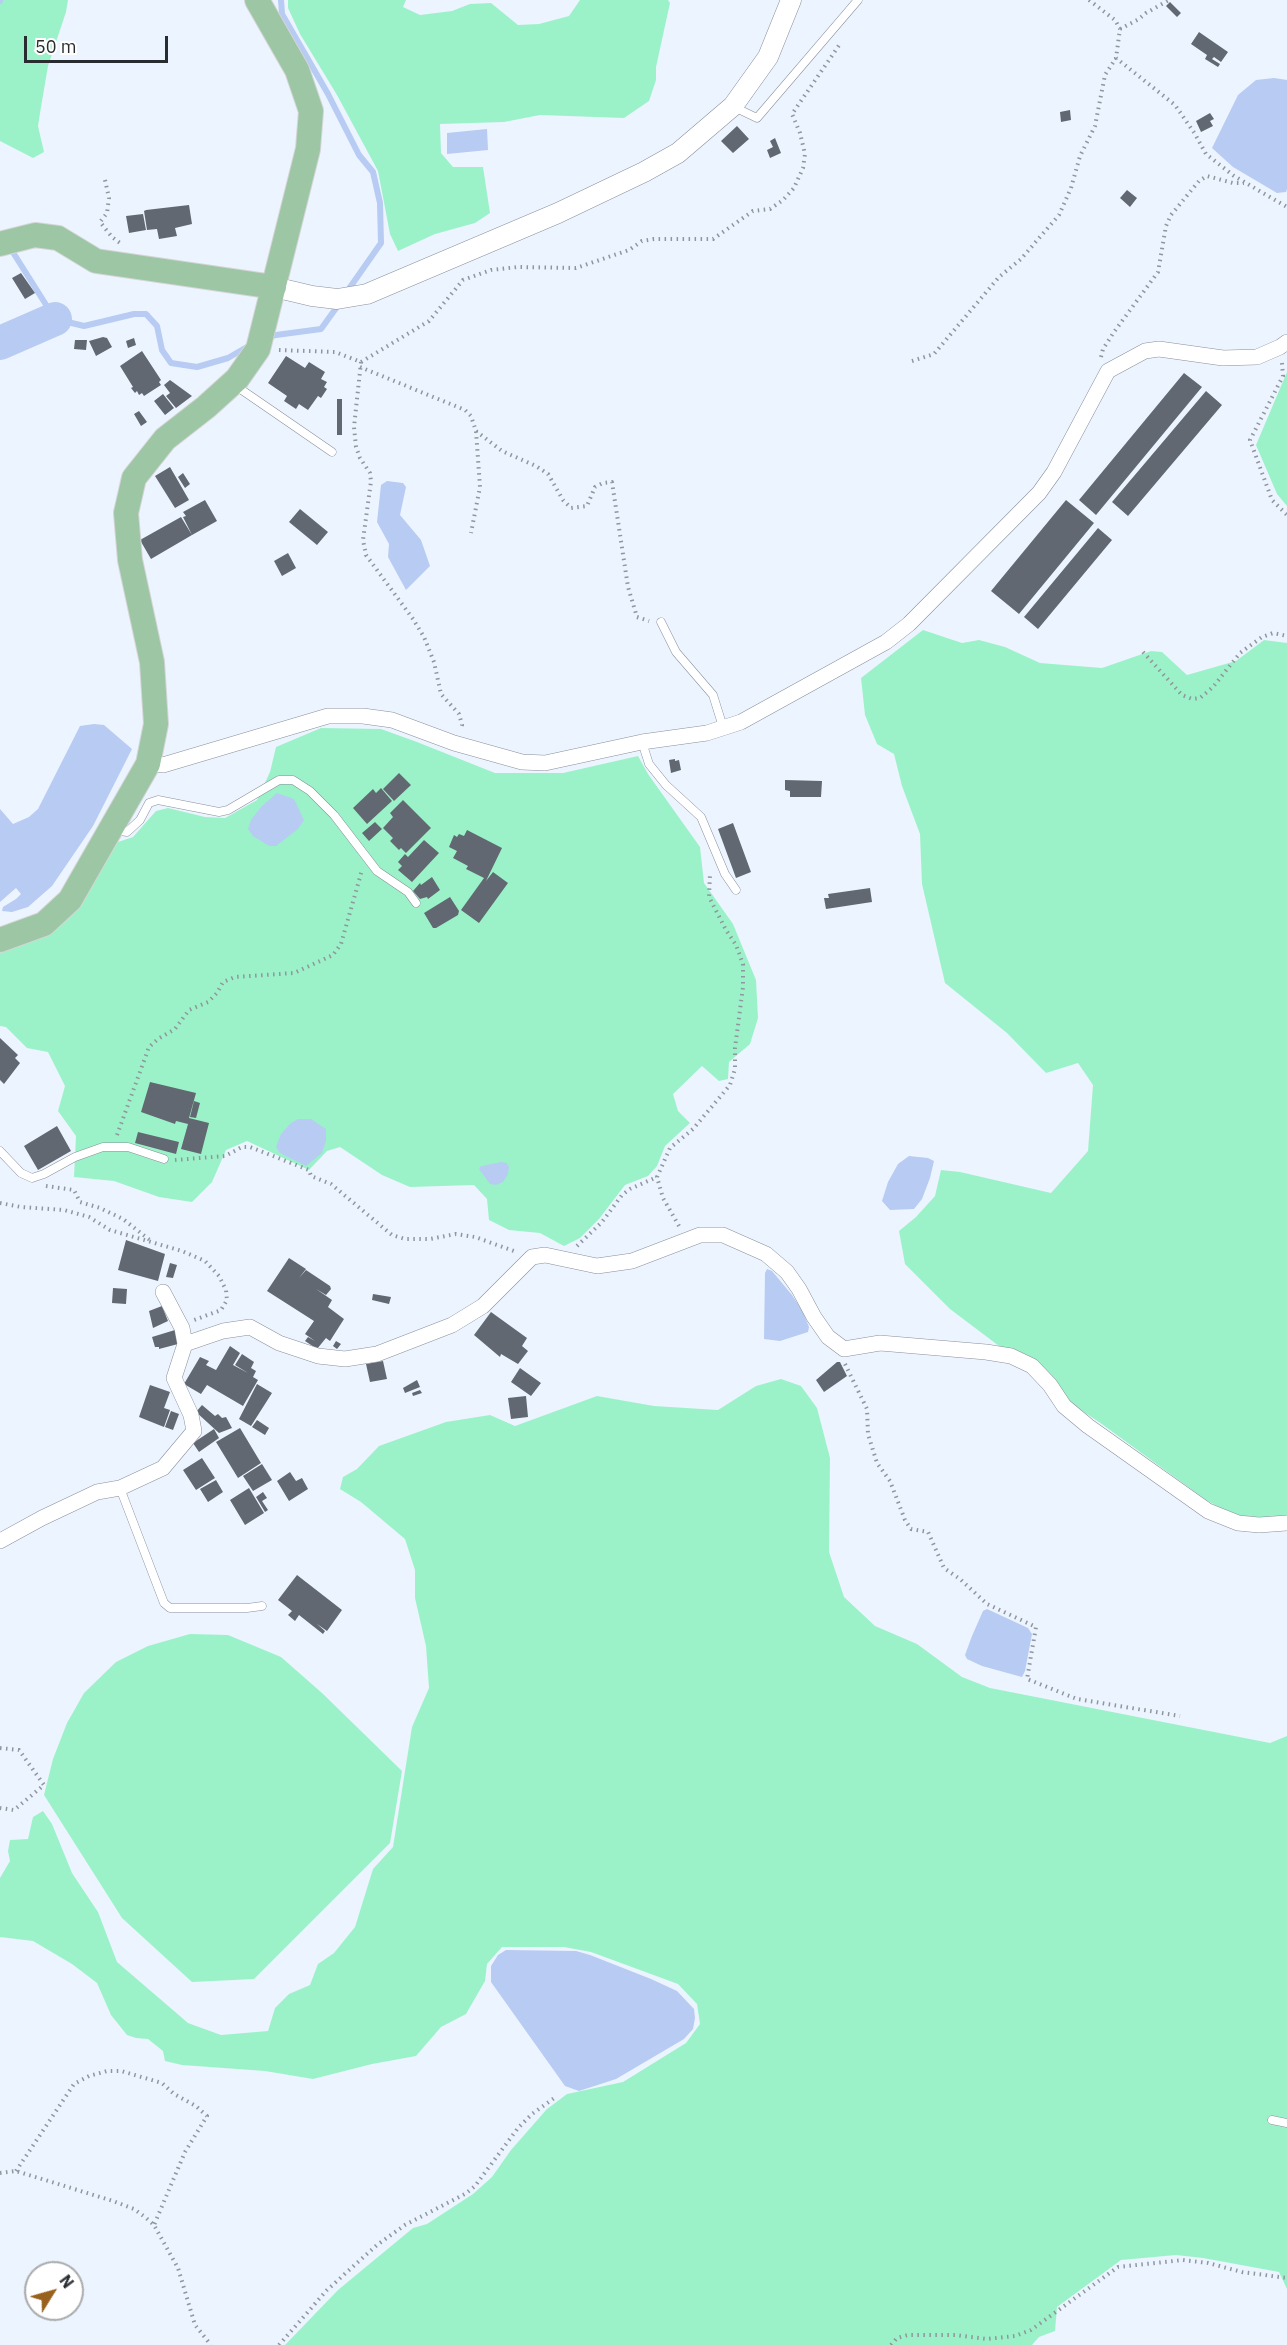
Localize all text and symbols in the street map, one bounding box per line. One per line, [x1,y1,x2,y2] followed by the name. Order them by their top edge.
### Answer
[27,24,171,62] scale bar
[35,35,77,58] text: 50 m
[24,2261,84,2321] north arrow
[55,2271,78,2292] text: N

